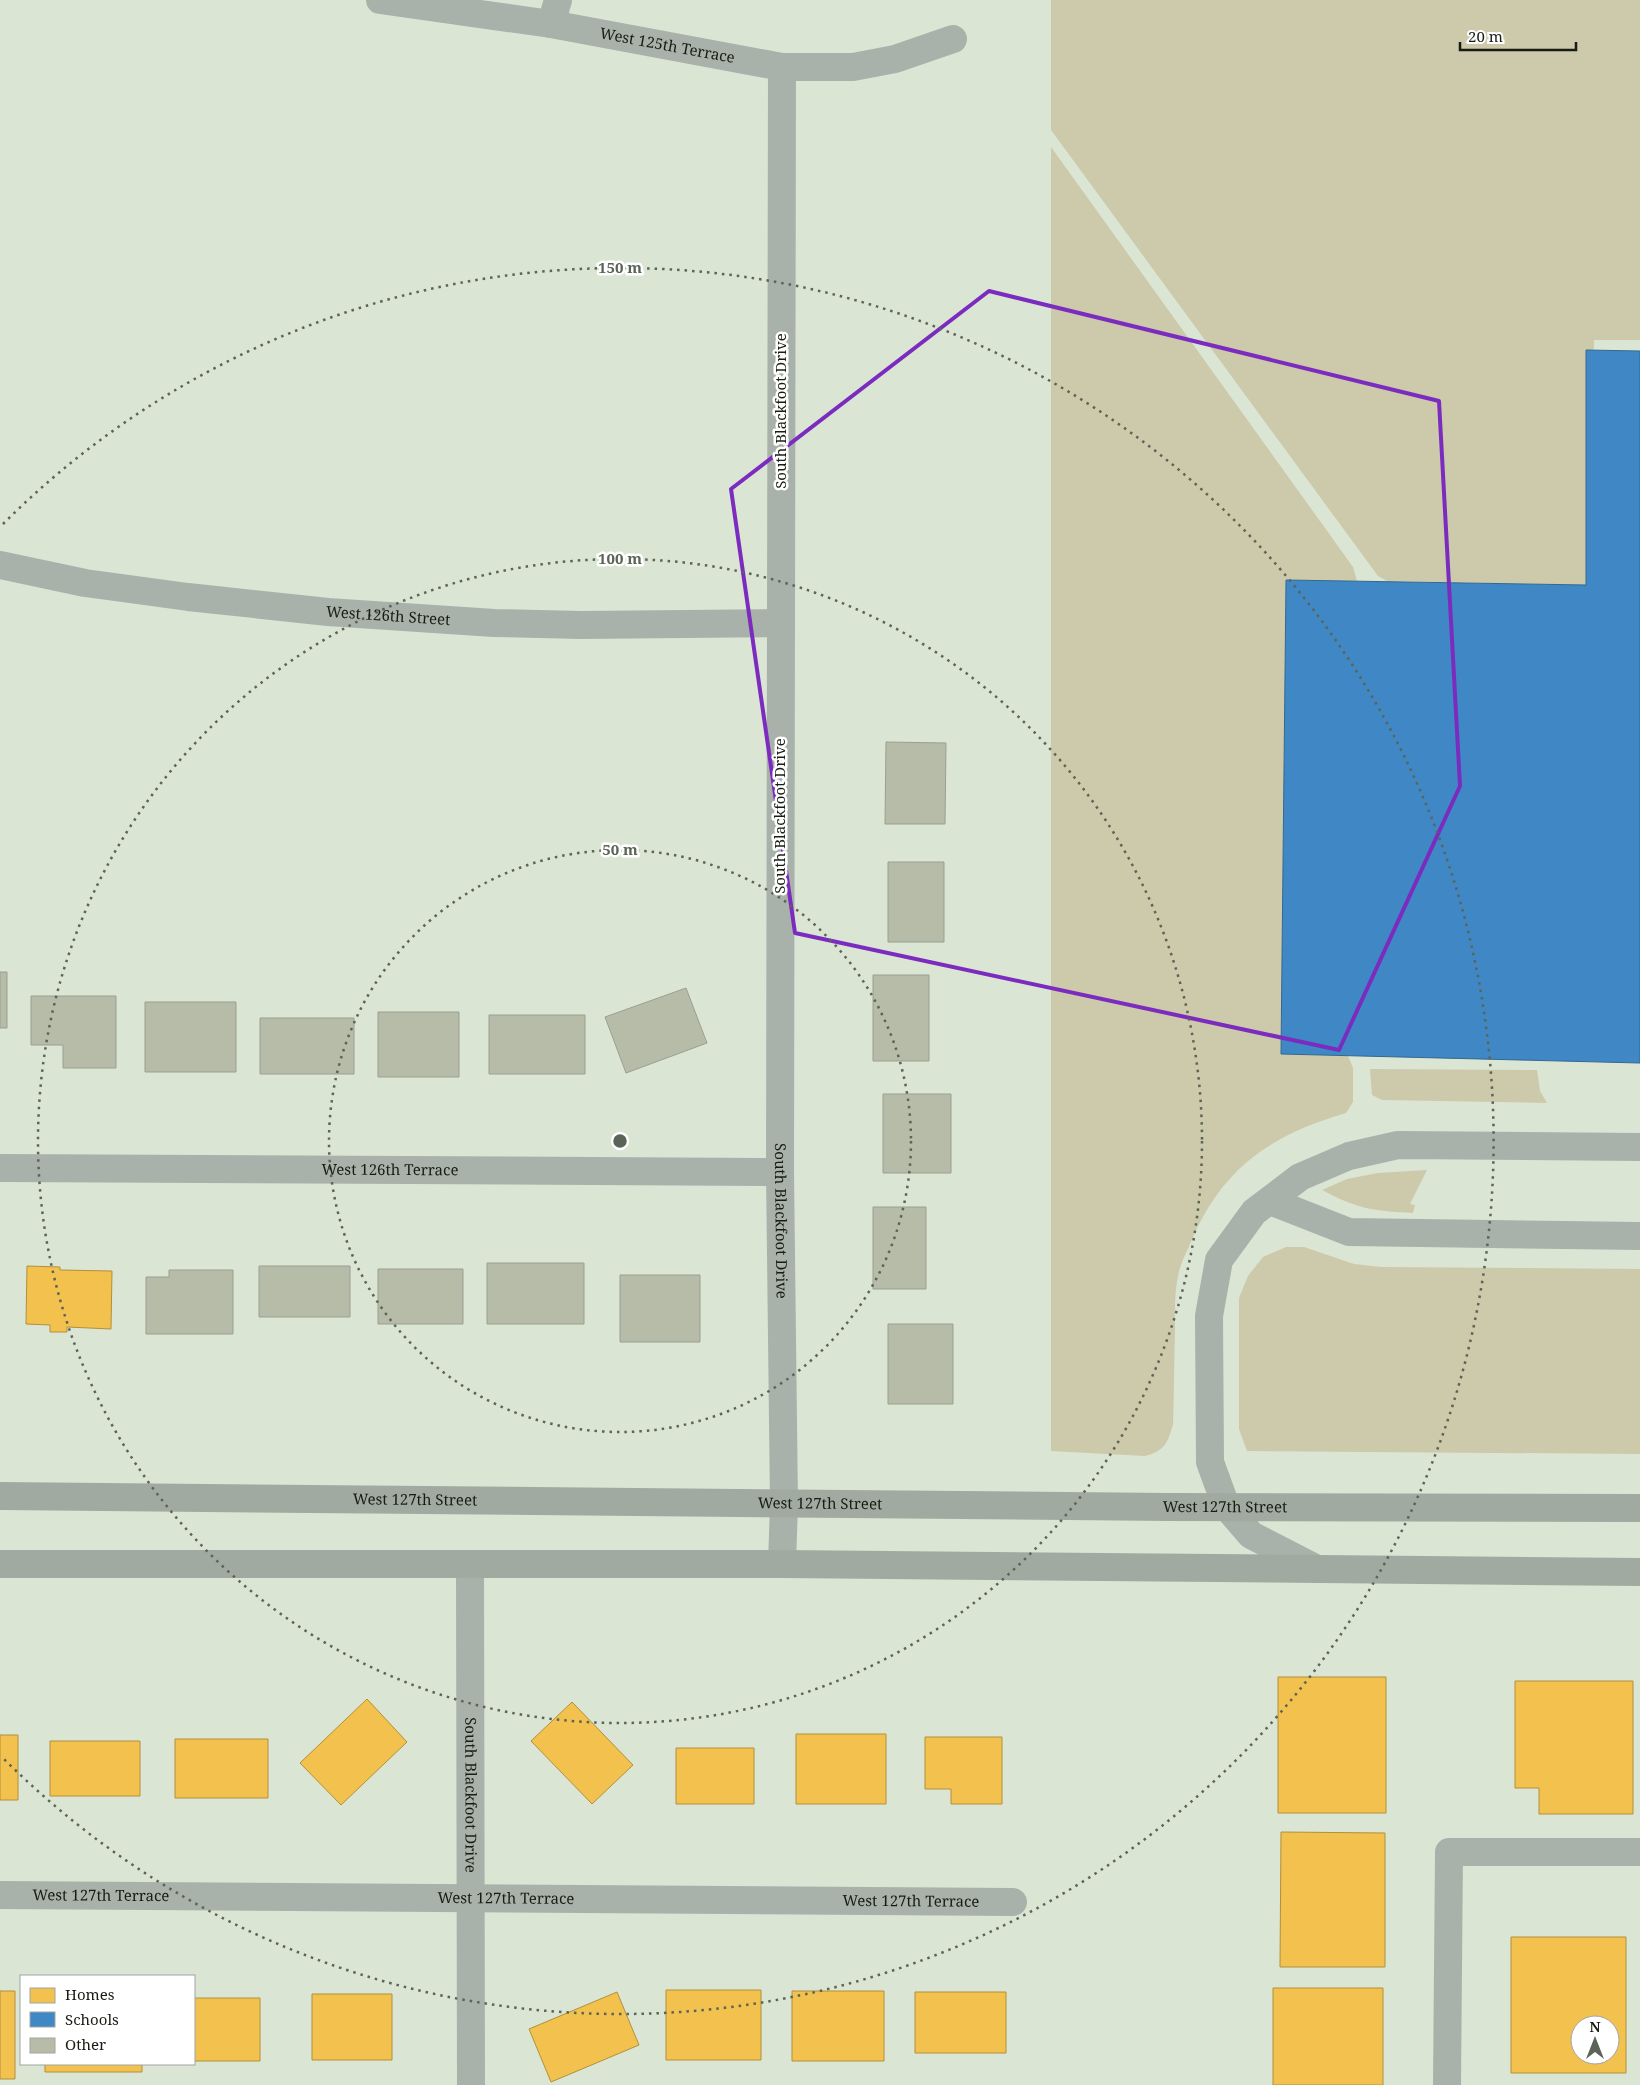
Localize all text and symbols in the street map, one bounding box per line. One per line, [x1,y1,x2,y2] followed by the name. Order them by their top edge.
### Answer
[1460,20,1576,52] scale bar
[598,22,737,67] street label: West 125th Terrace
[1468,26,1503,46] text: 20 m
[598,257,642,277] text: 150 m
[770,333,790,489] street label: South Blackfoot Drive
[598,548,642,568] text: 100 m
[325,601,451,629] street label: West 126th Street
[769,738,789,894] street label: South Blackfoot Drive
[602,839,638,859] text: 50 m
[611,1132,629,1150] centre of rings
[771,1143,793,1299] street label: South Blackfoot Drive
[322,1159,458,1179] street label: West 126th Terrace
[353,1488,477,1509] street label: West 127th Street
[758,1492,882,1513] street label: West 127th Street
[1163,1496,1287,1516] street label: West 127th Street
[461,1717,482,1873] street label: South Blackfoot Drive
[32,1884,170,1905] street label: West 127th Terrace
[437,1887,575,1908] street label: West 127th Terrace
[842,1890,979,1911] street label: West 127th Terrace
[20,1975,195,2065] legend
[65,1984,115,2004] text: Homes
[65,2009,119,2029] text: Schools
[1570,2015,1620,2065] north arrow
[1589,2017,1601,2036] text: N
[65,2034,106,2054] text: Other

